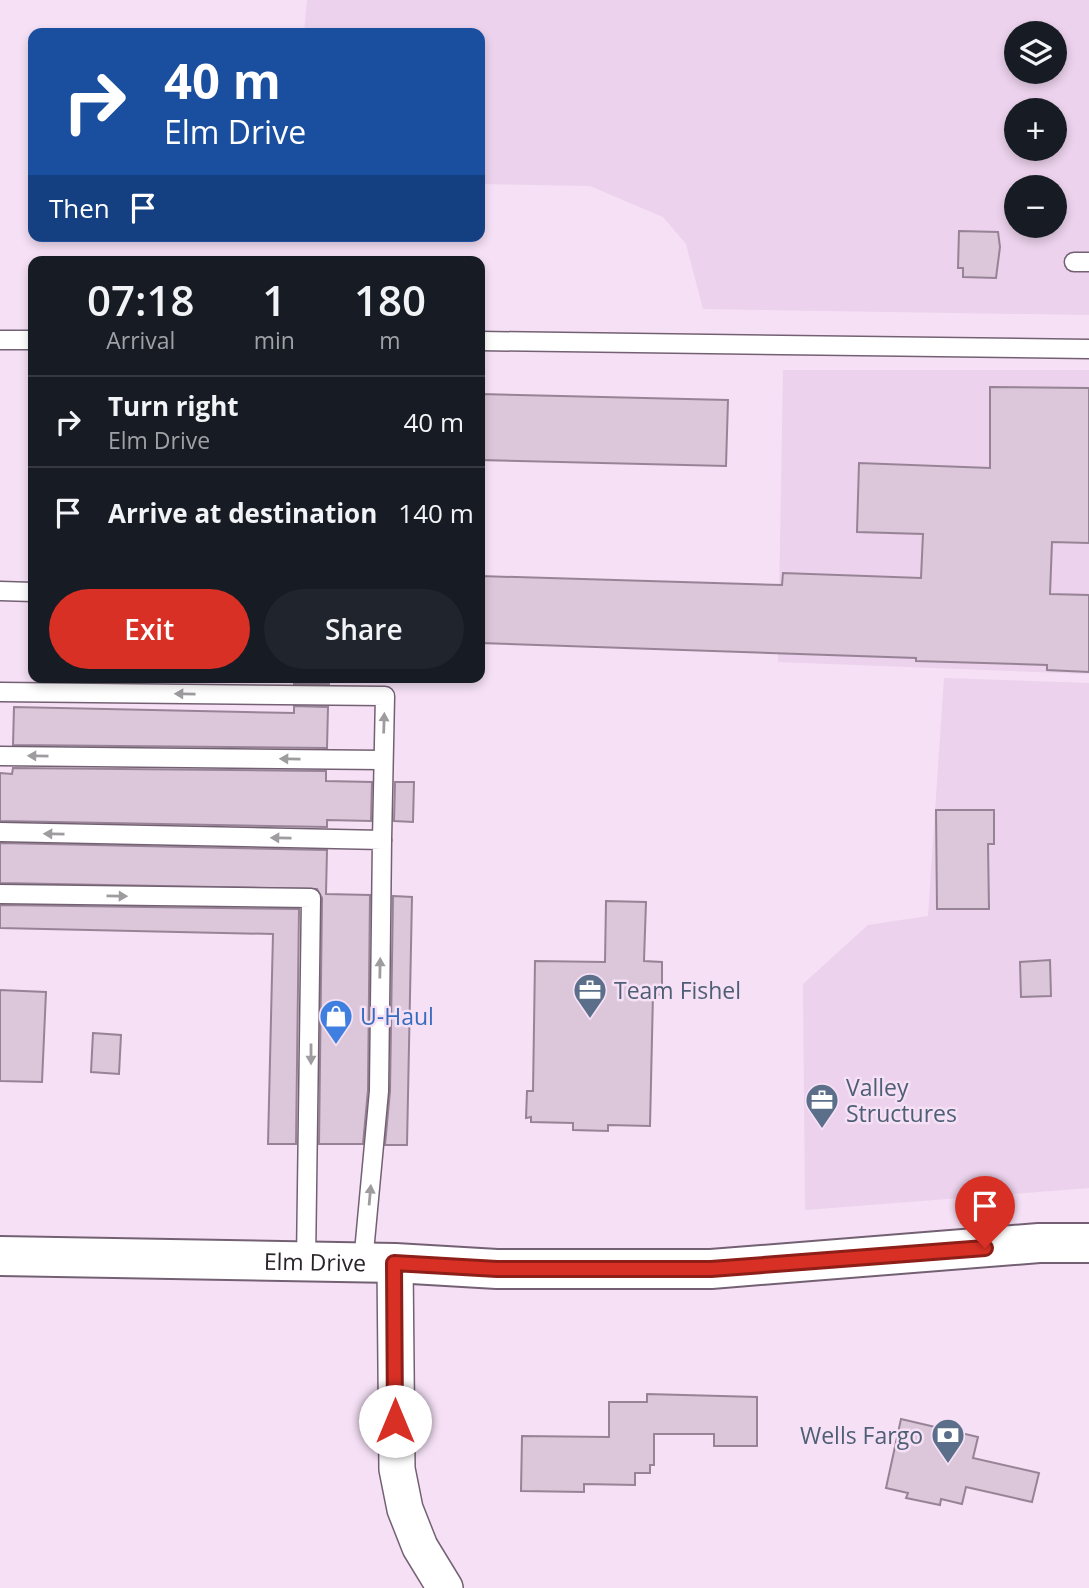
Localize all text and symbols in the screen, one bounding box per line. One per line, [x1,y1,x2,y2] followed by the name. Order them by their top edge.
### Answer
[1004,21,1067,238] map controls
[1004,21,1067,84] button: layers
[164,47,281,113] text: 40 m
[49,56,140,147] icon: right
[1004,98,1067,161] button: +
[164,110,306,153] text: Elm Drive
[1004,175,1067,238] button: −
[124,189,162,227] icon: arrive
[49,190,110,226] text: Then
[87,271,195,328] text: 07:18
[262,271,286,328] text: 1
[354,271,426,328] text: 180
[106,324,175,356] text: Arrival
[254,324,295,356] text: min
[379,324,401,356] text: m
[108,388,239,424] text: Turn right
[49,403,87,441] icon: right
[403,404,464,440] text: 40 m
[108,424,210,456] text: Elm Drive
[49,494,87,532] icon: arrive
[108,495,377,531] text: Arrive at destination
[398,495,474,531] text: 140 m
[49,589,250,669] button: Exit
[264,589,464,669] button: Share
[174,688,196,700] one-way arrow
[379,712,390,734] one-way arrow
[27,750,49,762] one-way arrow
[279,753,301,765] one-way arrow
[43,828,65,839] one-way arrow
[270,833,292,844] one-way arrow
[106,890,128,901] one-way arrow
[374,956,386,978] one-way arrow
[571,971,609,1020] office icon: Team Fishel
[614,974,741,1006] place label: Team Fishel
[317,997,355,1046] shop icon: U-Haul
[360,1000,434,1032] place label: U-Haul
[305,1044,317,1066] one-way arrow
[846,1071,957,1129] place label: Valley Structures
[803,1081,841,1130] office icon: Valley Structures
[955,1176,1015,1248] pin
[364,1183,375,1205] one-way arrow
[966,1187,1004,1225] icon: arrive
[264,1245,366,1278] street label: Elm Drive
[358,1384,432,1458] position arrow
[929,1416,967,1465] bank icon: Wells Fargo
[800,1419,923,1451] place label: Wells Fargo

